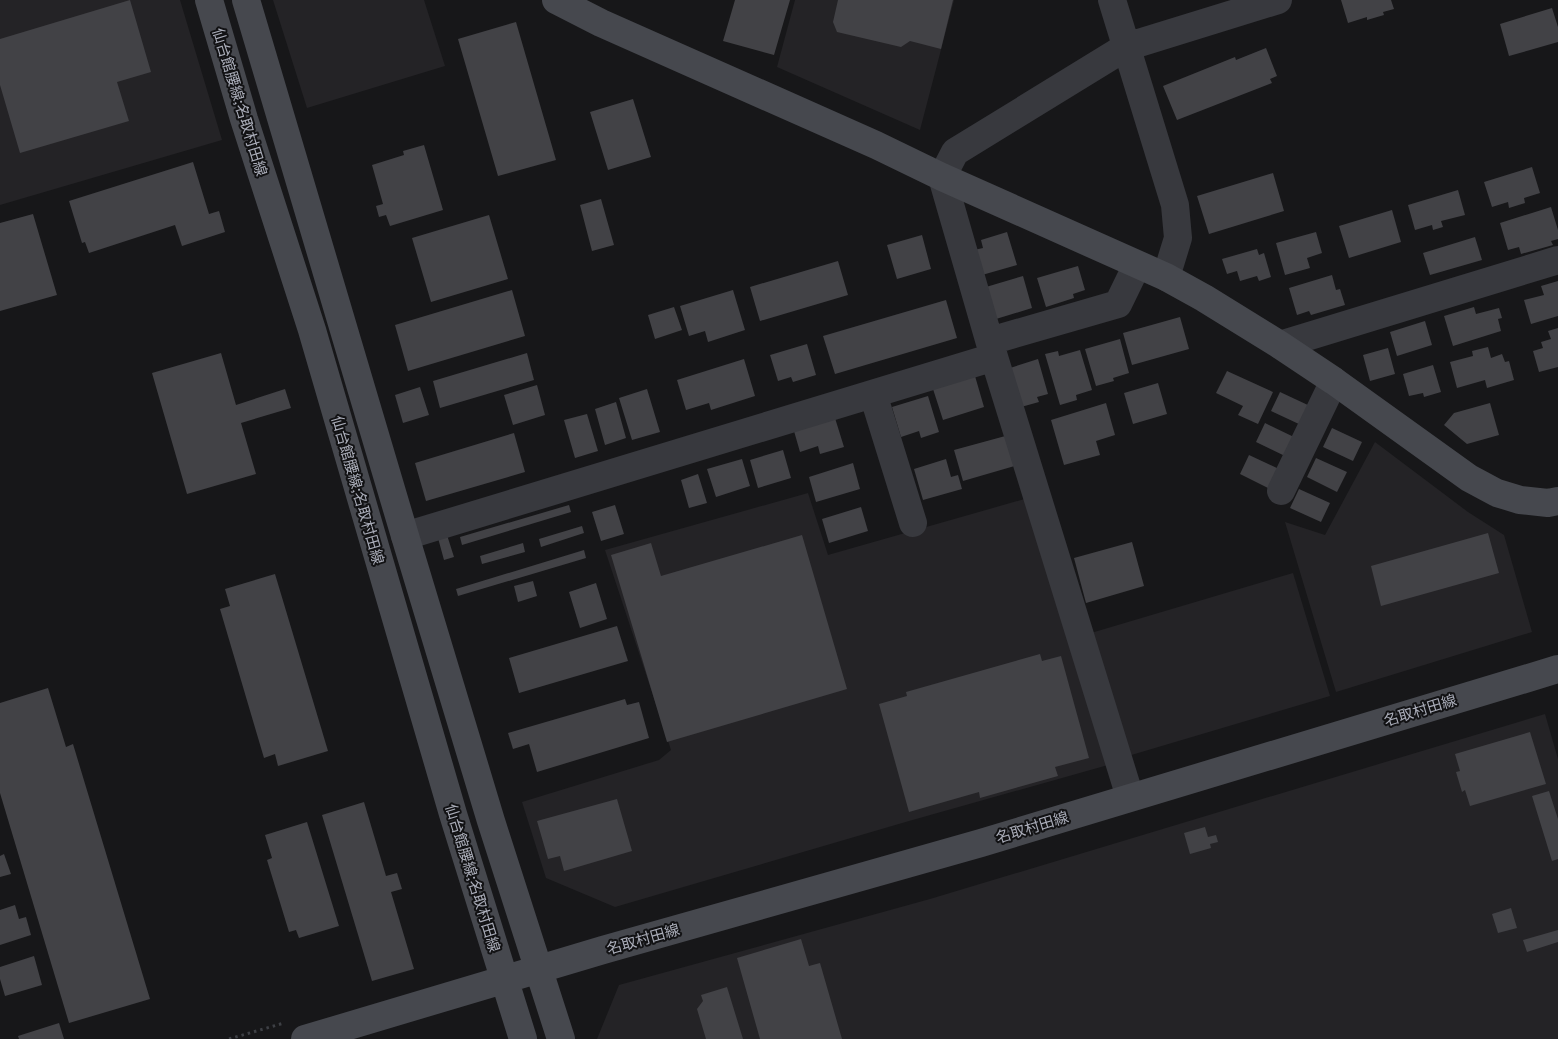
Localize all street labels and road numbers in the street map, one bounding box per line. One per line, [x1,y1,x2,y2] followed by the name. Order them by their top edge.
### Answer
[208,26,272,178] street label: 仙台館腰線;名取村田線
[328,413,388,567] street label: 仙台館腰線;名取村田線
[1381,690,1459,730] street label: 名取村田線
[441,802,505,954] street label: 仙台館腰線;名取村田線
[993,807,1071,847] street label: 名取村田線
[604,920,682,958] street label: 名取村田線

